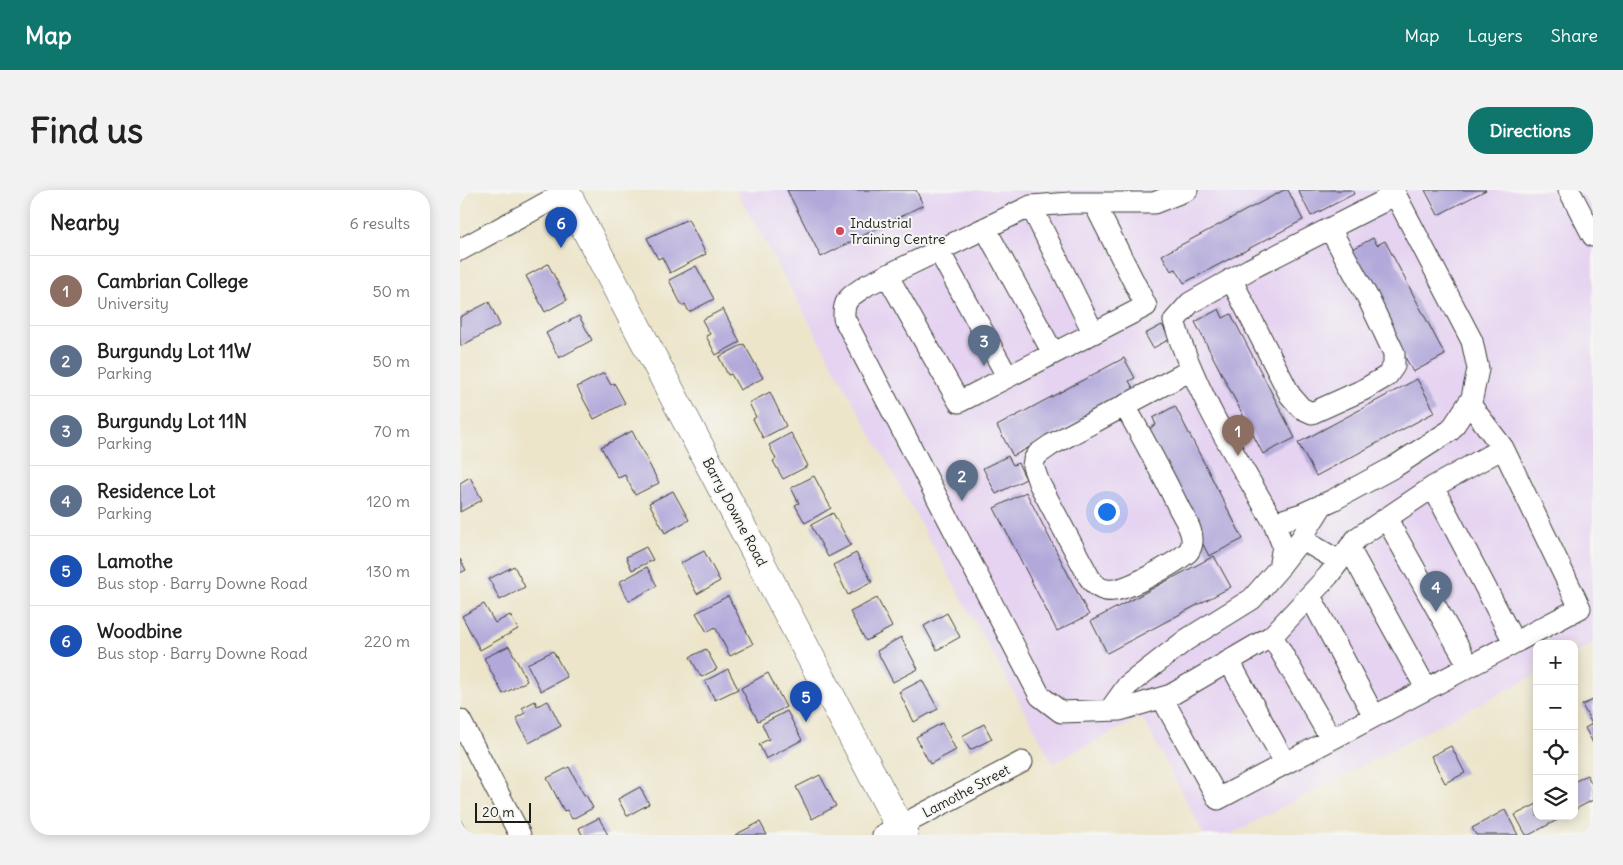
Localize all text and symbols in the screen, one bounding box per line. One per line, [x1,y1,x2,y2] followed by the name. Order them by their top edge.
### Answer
[25,20,72,50] text: Map
[1404,24,1439,47] text: Map
[1467,24,1523,47] text: Layers
[1551,24,1598,47] text: Share
[1468,107,1593,154] button: Directions
[30,108,143,152] text: Find us
[545,207,577,248] pin: 6
[50,209,120,236] text: Nearby
[349,213,410,233] text: 6 results
[850,214,945,248] place label: Industrial Training Centre
[834,225,846,237] marker: Industrial Training Centre
[97,269,248,293] text: Cambrian College
[63,281,69,301] text: 1
[372,281,410,301] text: 50 m
[97,293,169,313] text: University
[968,325,1000,366] pin: 3
[97,339,251,363] text: Burgundy Lot 11W
[62,351,70,371] text: 2
[372,351,410,371] text: 50 m
[97,363,152,383] text: Parking
[97,409,247,433] text: Burgundy Lot 11N
[1222,415,1254,456] pin: 1
[61,421,71,441] text: 3
[374,421,410,441] text: 70 m
[97,433,152,453] text: Parking
[699,455,771,569] street label: Barry Downe Road
[946,460,978,501] pin: 2
[97,479,215,503] text: Residence Lot
[61,491,71,511] text: 4
[367,491,410,511] text: 120 m
[1094,499,1120,525] your location
[97,503,152,523] text: Parking
[97,549,173,573] text: Lamothe
[61,561,71,581] text: 5
[366,561,410,581] text: 130 m
[1420,571,1452,612] pin: 4
[97,573,308,593] text: Bus stop · Barry Downe Road
[97,619,182,643] text: Woodbine
[61,631,71,651] text: 6
[364,631,410,651] text: 220 m
[1533,640,1578,820] map controls
[1533,640,1578,685] button: +
[97,643,308,663] text: Bus stop · Barry Downe Road
[790,681,822,722] pin: 5
[1533,685,1578,730] button: −
[1533,730,1578,775] button: locate
[919,760,1013,822] street label: Lamothe Street
[1533,775,1578,820] button: layers
[475,800,531,823] scale bar
[482,803,515,821] text: 20 m

